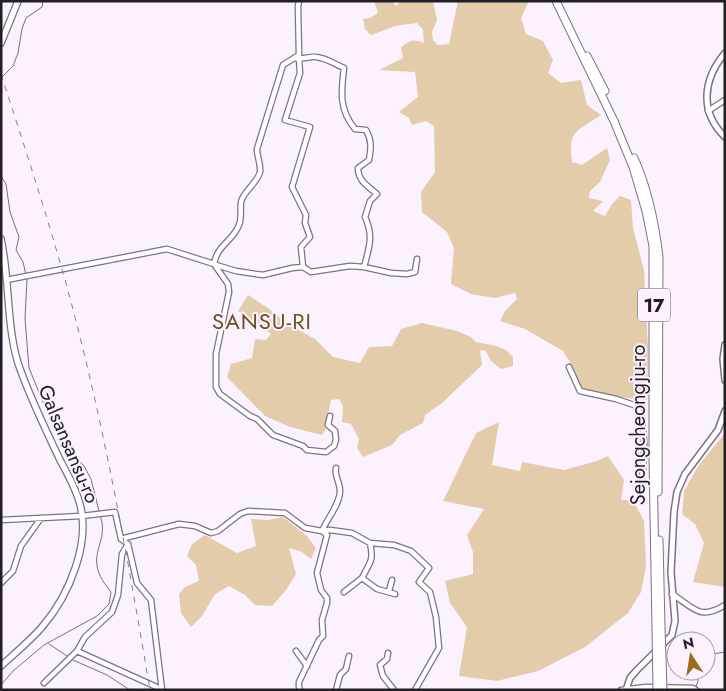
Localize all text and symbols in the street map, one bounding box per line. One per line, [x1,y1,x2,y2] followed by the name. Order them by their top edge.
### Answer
[638,288,670,322] road number: 17
[212,305,312,337] district label: SANSU-RI
[624,345,653,505] street label: Sejongcheongju-ro
[31,380,107,508] street label: Galsansansu-ro
[666,631,716,681] north arrow
[681,632,696,654] text: N

